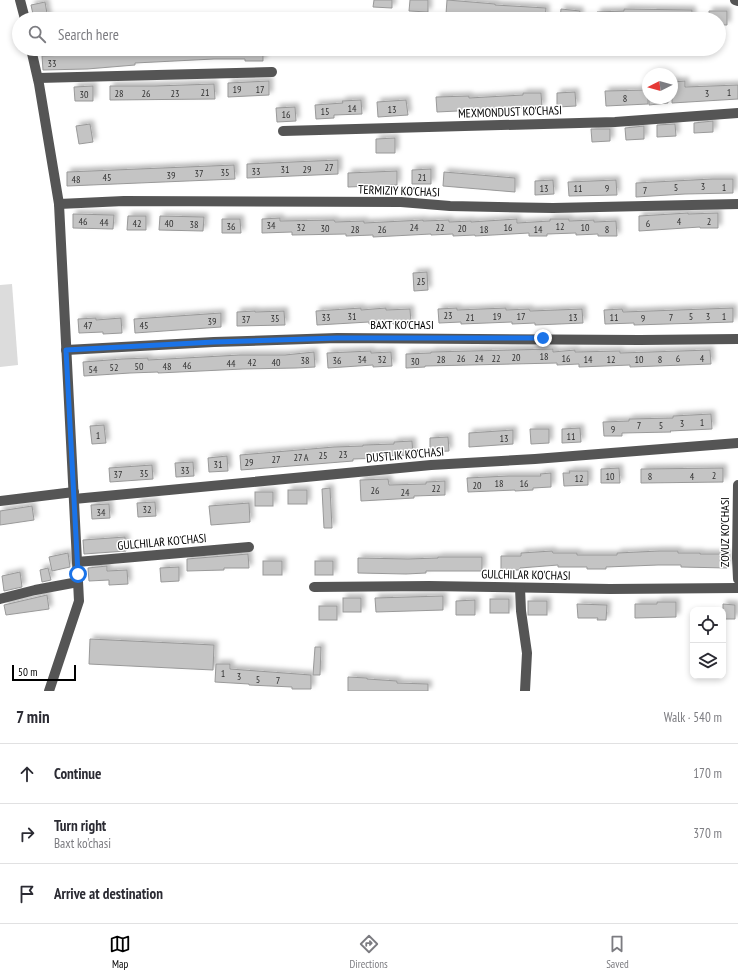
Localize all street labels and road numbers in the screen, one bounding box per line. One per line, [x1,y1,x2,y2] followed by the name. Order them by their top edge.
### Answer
[458,102,562,121] street label: MEXMONDUST KO'CHASI
[358,182,440,199] street label: TERMIZIY KO'CHASI
[370,317,434,332] street label: BAXT KO'CHASI
[365,444,445,465] street label: DUSTLIK KO'CHASI
[717,497,732,567] street label: ZOVUZ KO'CHASI
[117,530,207,553] street label: GULCHILAR KO'CHASI
[481,566,571,583] street label: GULCHILAR KO'CHASI

